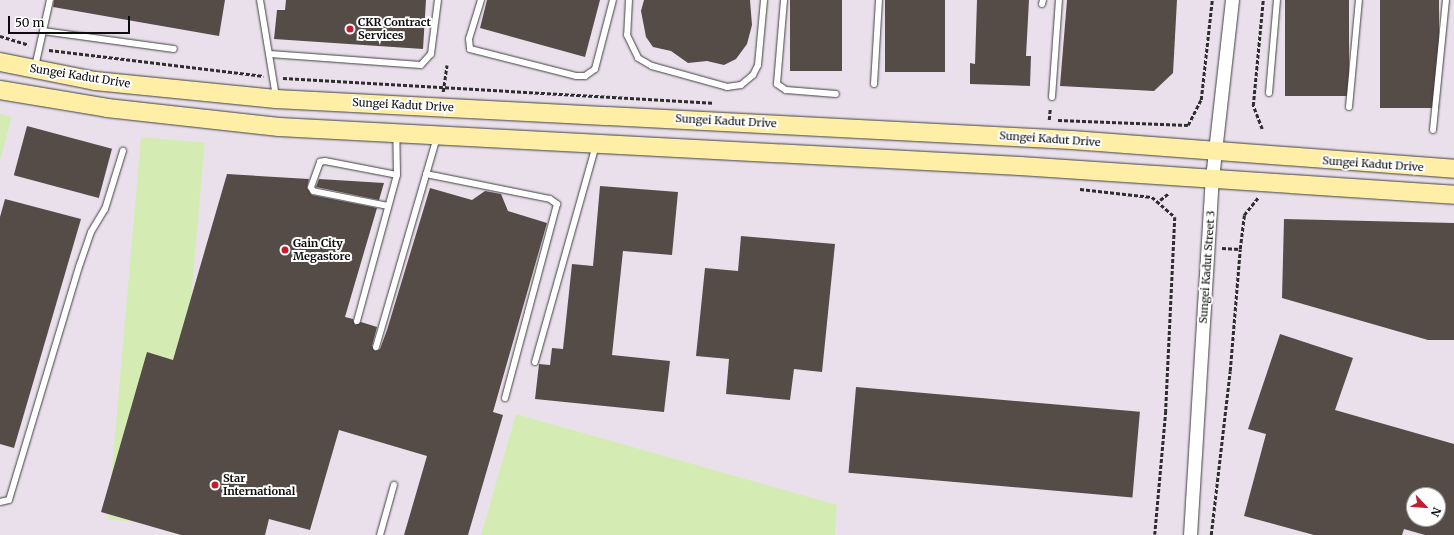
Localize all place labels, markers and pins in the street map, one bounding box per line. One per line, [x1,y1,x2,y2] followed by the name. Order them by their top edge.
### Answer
[358,16,431,42] place label: CKR Contract Services
[345,24,355,34] marker: CKR Contract Services
[293,237,350,263] place label: Gain City Megastore
[280,245,290,255] marker: Gain City Megastore
[223,472,295,498] place label: Star International
[210,480,220,490] marker: Star International

